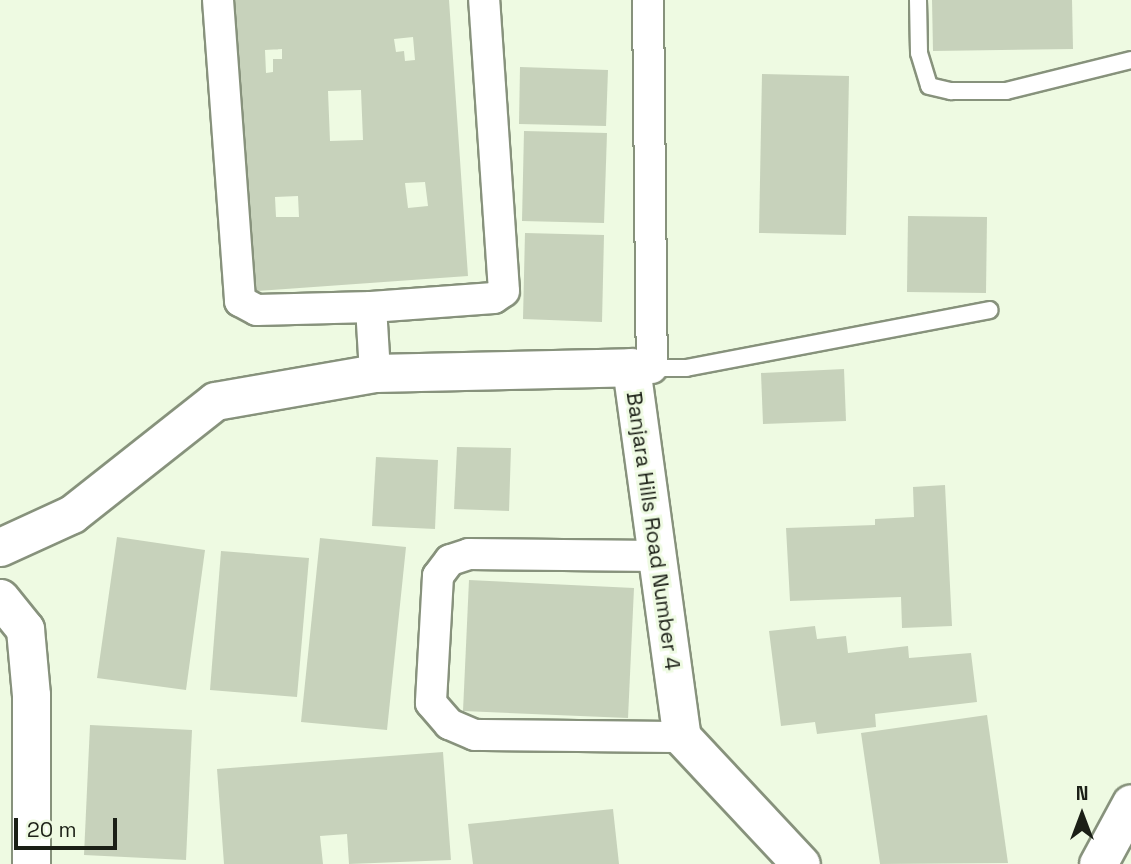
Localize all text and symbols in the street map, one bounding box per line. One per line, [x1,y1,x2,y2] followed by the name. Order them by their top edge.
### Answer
[621,390,685,672] street label: Banjara Hills Road Number 4
[1047,780,1117,850] north arrow
[1076,781,1088,806] text: N
[18,804,121,848] scale bar
[27,816,77,843] text: 20 m

